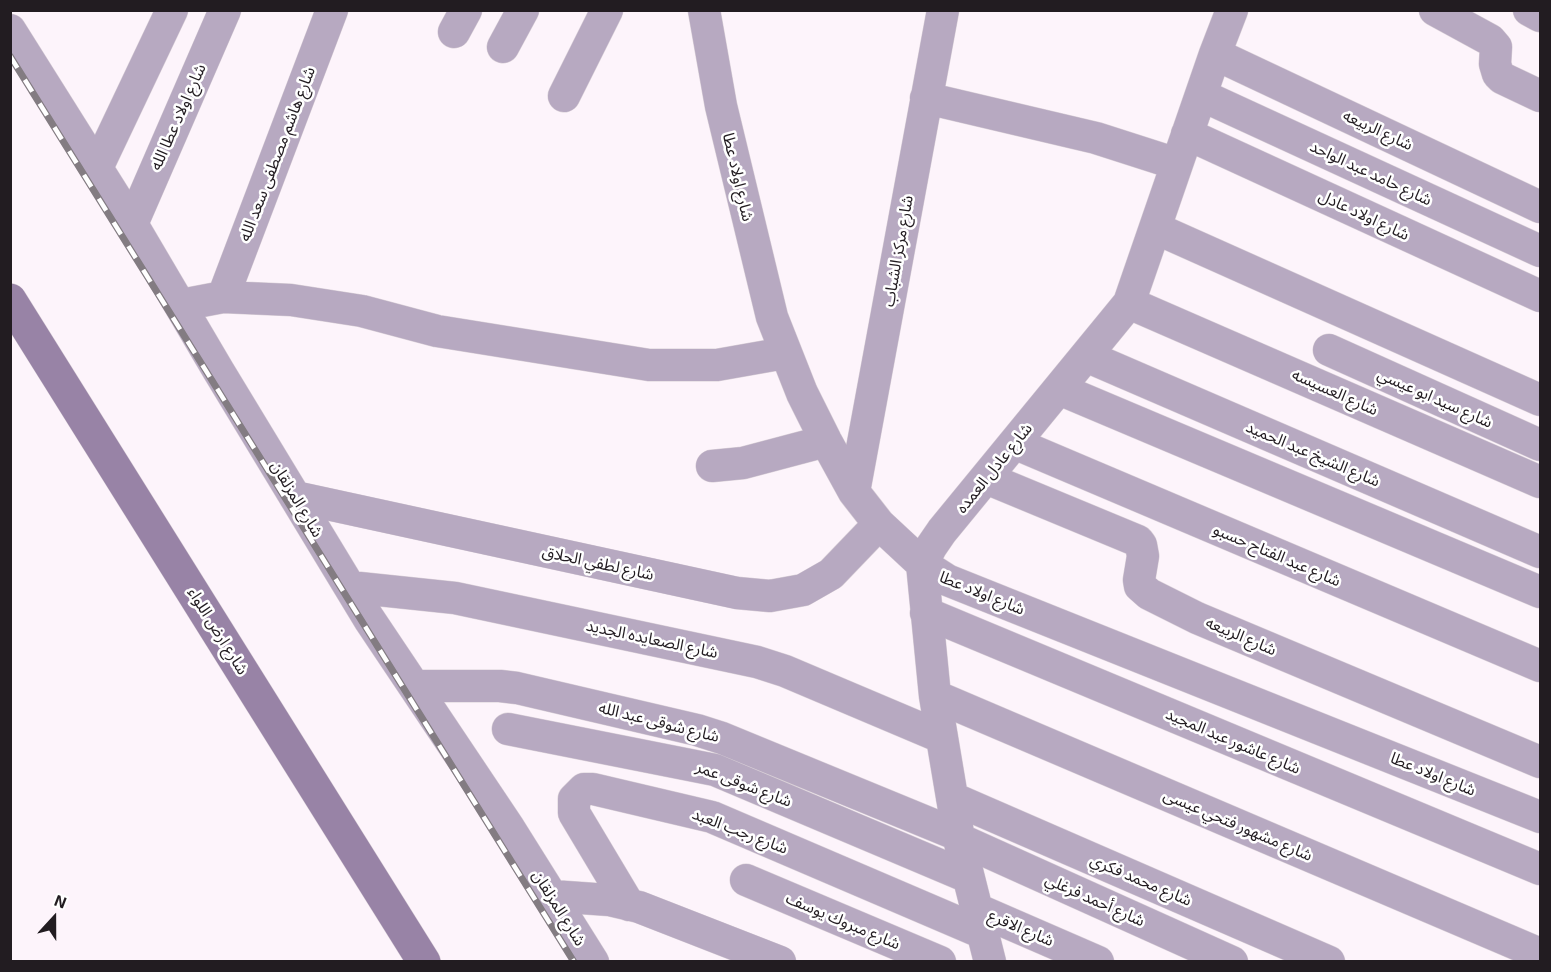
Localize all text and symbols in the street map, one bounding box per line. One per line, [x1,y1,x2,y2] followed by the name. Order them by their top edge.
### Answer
[146,61,210,173] street label: شارع اولاد عطا الله
[235,64,319,244] street label: شارع هاشم مصطفى سعد الله
[1340,105,1416,155] street label: شارع الربيعه
[718,131,758,223] street label: شارع اولاد عطا
[1307,136,1435,210] street label: شارع حامد عبد الواحد
[1316,186,1412,244] street label: شارع اولاد عادل
[879,194,917,308] street label: شارع مركز الشباب
[1374,364,1496,432] street label: شارع سيد ابو عيسي
[1289,365,1381,419] street label: شارع العسيسه
[1243,417,1383,491] street label: شارع الشيخ عبد الحميد
[952,419,1036,517] street label: شارع عادل العمده
[267,457,327,541] street label: شارع المزلقان
[1210,519,1344,591] street label: شارع عبد الفتاح حسبو
[540,542,656,584] street label: شارع لطفي الحلاق
[937,567,1027,619] street label: شارع اولاد عطا
[184,584,252,678] street label: شارع ارض اللواء
[1203,613,1279,659] street label: شارع الربيعه
[584,616,720,662] street label: شارع الصعايده الجديد
[597,698,721,746] street label: شارع شوقى عبد الله
[1163,704,1303,778] street label: شارع عاشور عبد المجيد
[1388,748,1478,800] street label: شارع اولاد عطا
[693,757,795,811] street label: شارع شوقى عمر
[1161,785,1315,865] street label: شارع مشهور فتحي عيسى
[690,804,790,858] street label: شارع رجب العبد
[1087,850,1195,910] street label: شارع محمد فكري
[528,867,590,949] street label: شارع المزلقان
[1042,869,1148,931] street label: شارع أحمد فرغلي
[24,888,84,948] north arrow
[783,888,903,954] street label: شارع مبروك يوسف
[52,890,69,912] text: N
[985,906,1057,950] street label: شارع الاقرع

